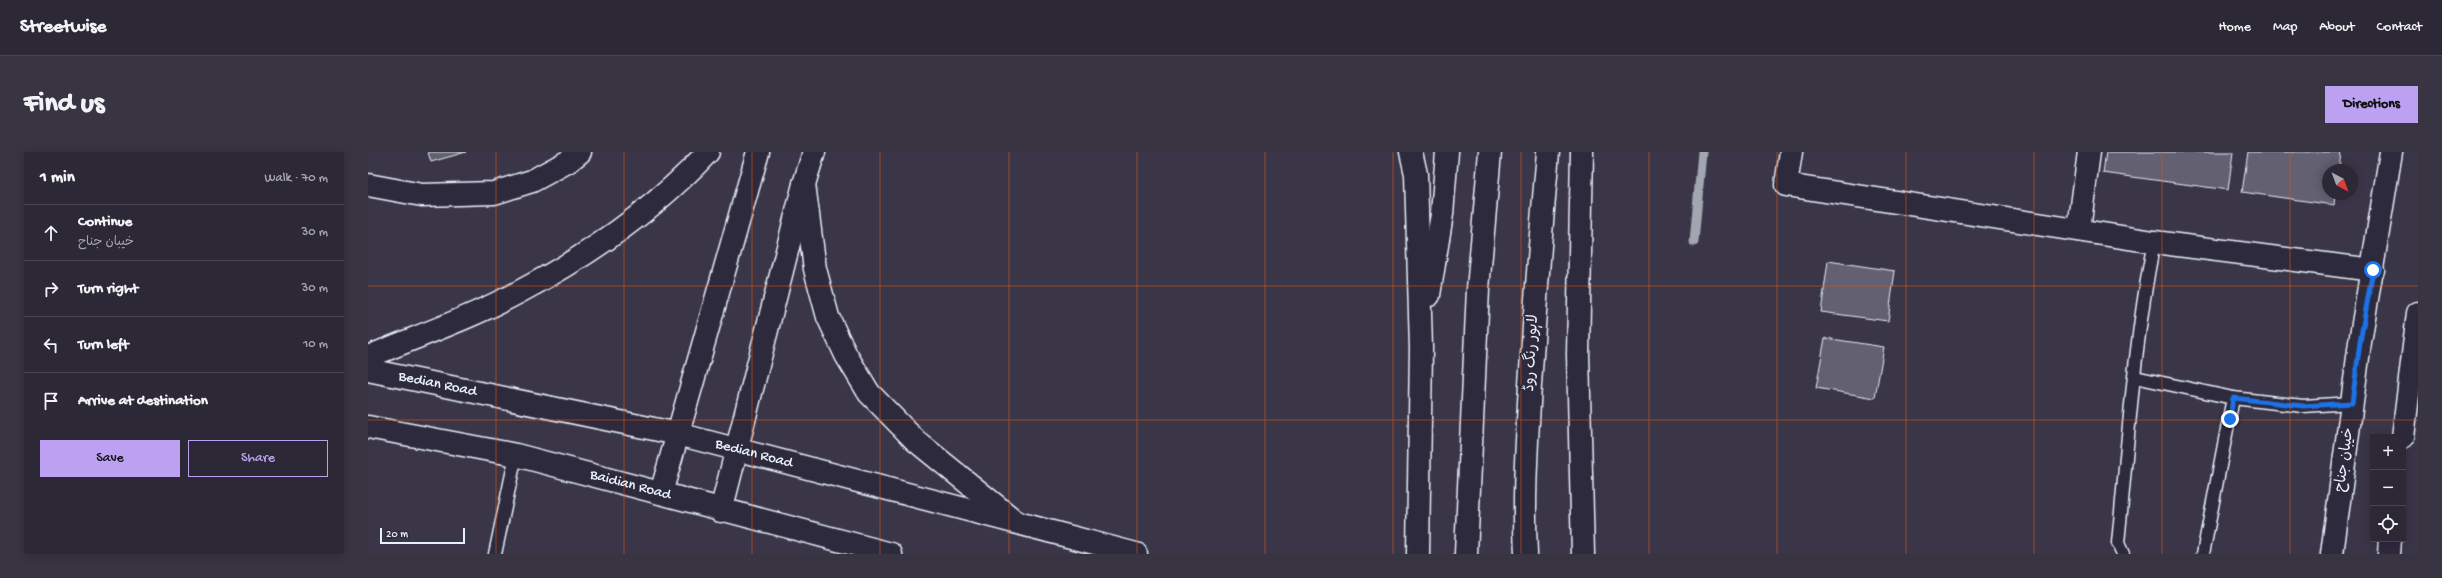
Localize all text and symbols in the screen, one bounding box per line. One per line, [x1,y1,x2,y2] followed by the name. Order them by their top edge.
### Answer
[20,16,106,39] text: Streetwise
[2219,19,2251,36] text: Home
[2273,19,2297,36] text: Map
[2319,19,2355,36] text: About
[2377,19,2422,36] text: Contact
[2325,86,2418,123] button: Directions
[24,88,104,121] text: Find us
[2322,164,2358,200] north arrow
[40,168,75,188] text: 1 min
[264,171,328,186] text: Walk · 70 m
[78,213,132,231] text: Continue
[40,222,62,244] icon: ahead
[302,225,328,240] text: 30 m
[78,235,134,250] text: خیبان جناح
[2364,261,2382,279] route start
[40,278,62,300] icon: right
[78,280,138,298] text: Turn right
[302,281,328,296] text: 30 m
[1519,314,1543,392] street label: لاہور رنگ روڈ
[40,334,62,356] icon: left
[78,336,129,354] text: Turn left
[303,337,328,352] text: 10 m
[396,367,479,401] street label: Bedian Road
[40,390,62,412] icon: arrive
[78,392,208,410] text: Arrive at destination
[2221,410,2239,428] route end
[2332,427,2358,493] street label: خیبان جناح
[2370,434,2406,542] map controls
[2370,434,2406,470] button: +
[712,435,796,473] street label: Bedian Road
[40,440,180,477] button: Save
[188,440,328,477] button: Share
[587,466,674,505] street label: Baidian Road
[2370,470,2406,506] button: −
[2370,506,2406,542] button: locate
[380,526,465,545] scale bar
[386,529,408,541] text: 20 m

